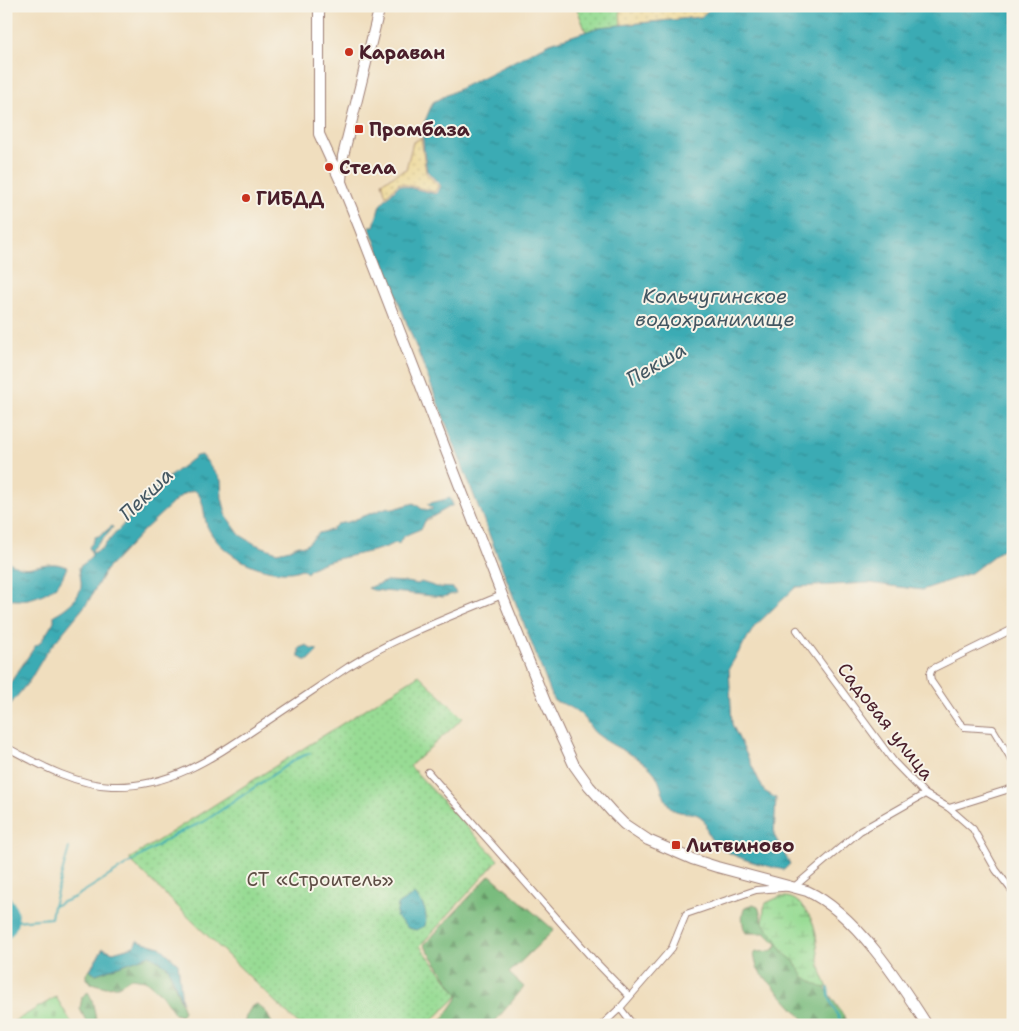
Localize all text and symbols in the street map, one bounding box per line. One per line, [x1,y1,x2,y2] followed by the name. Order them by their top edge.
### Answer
[359,40,445,65] place label: Караван
[343,46,355,58] marker: Караван
[369,117,470,142] place label: Промбаза
[353,123,365,135] marker: Промбаза
[339,155,396,180] place label: Стела
[323,161,335,173] marker: Стела
[256,186,325,211] place label: ГИБДД
[240,192,252,204] marker: ГИБДД
[635,283,795,332] water label: Кольчугинское водохранилище
[621,336,691,392] water label: Пекша
[113,462,179,526] water label: Пекша
[832,657,940,785] street label: Садовая улица
[686,833,795,858] place label: Литвиново
[670,839,682,851] marker: Литвиново
[247,867,393,892] park label: СТ «Строитель»

